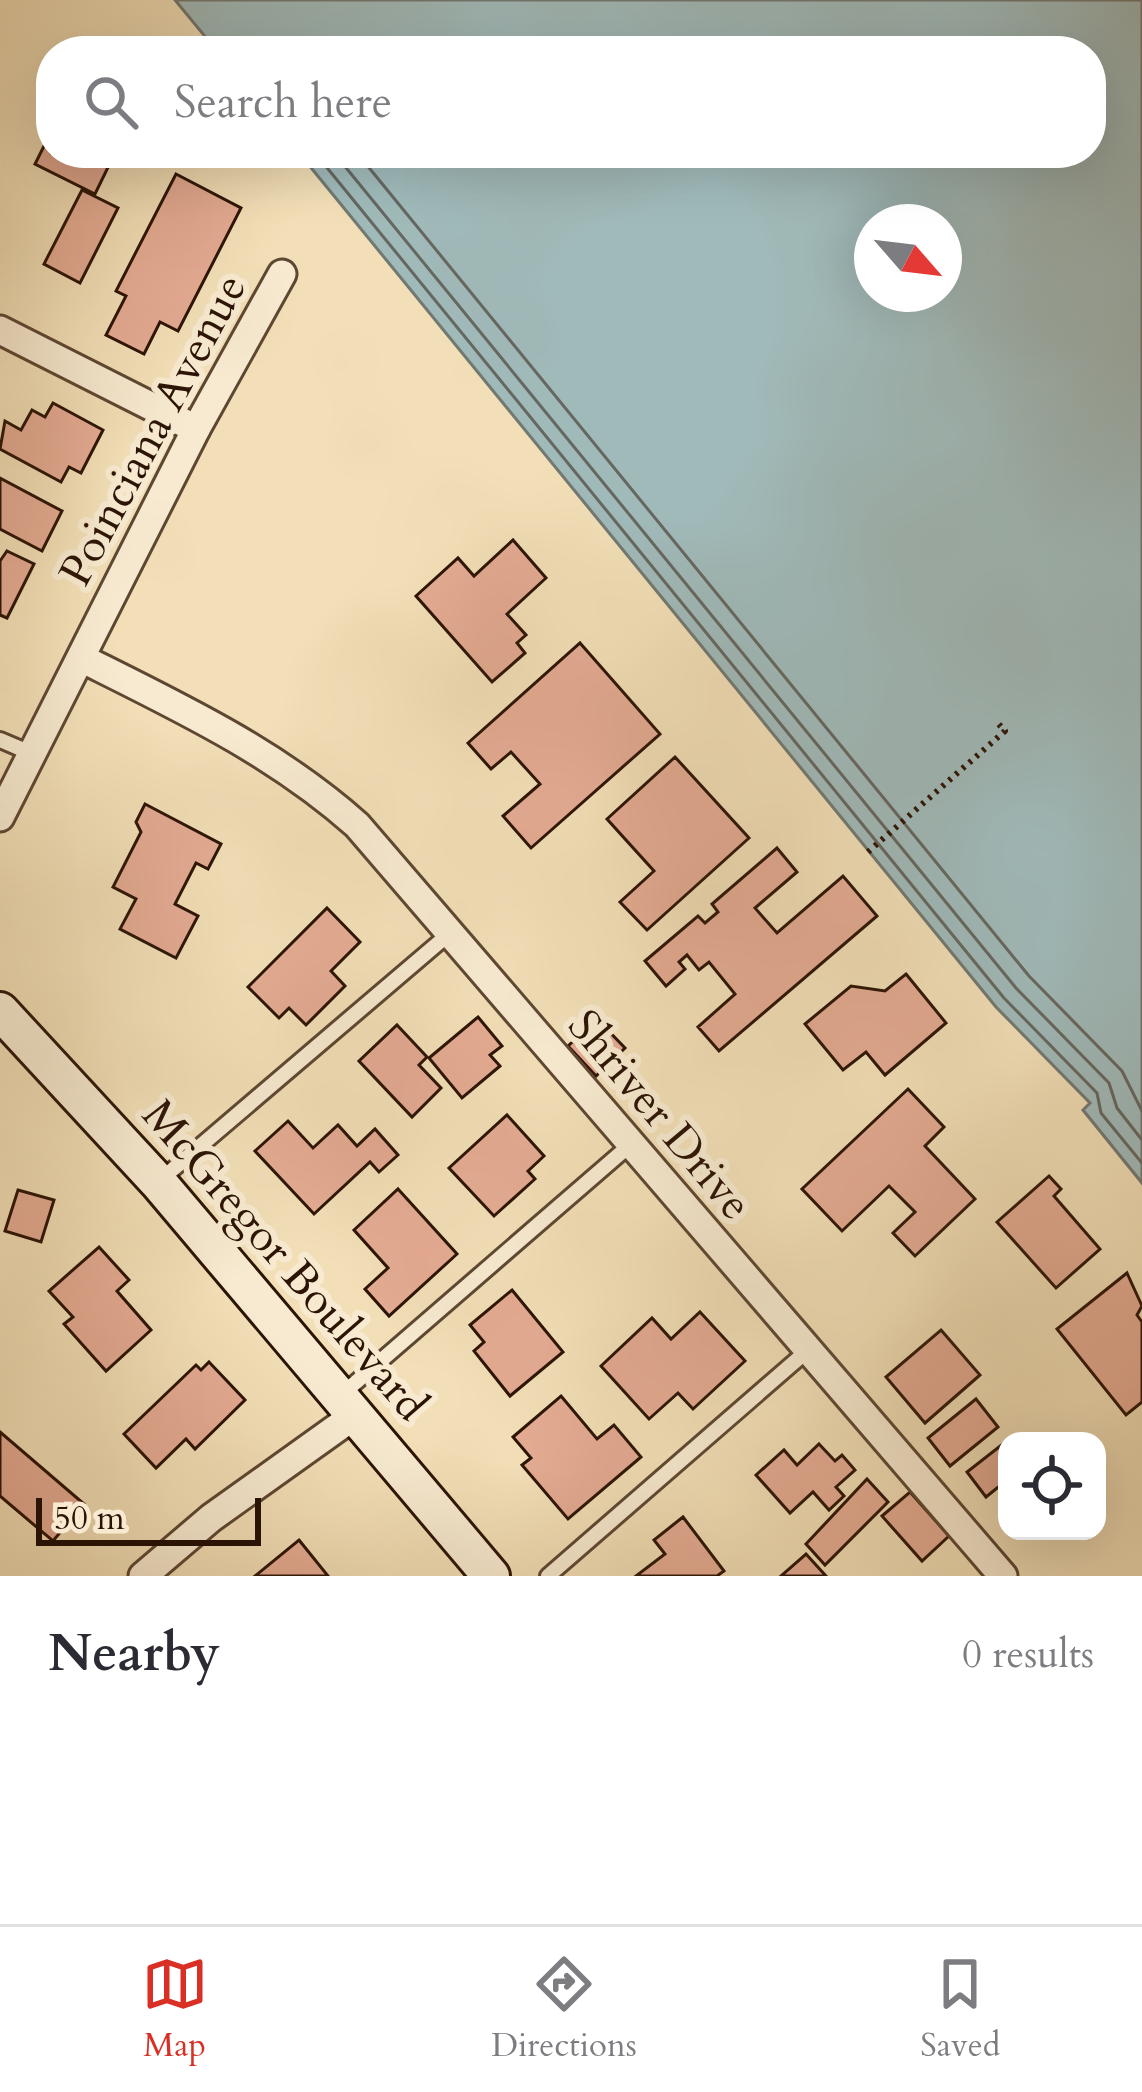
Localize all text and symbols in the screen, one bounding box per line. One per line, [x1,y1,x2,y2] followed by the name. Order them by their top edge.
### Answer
[36,36,1106,168] search box
[78,69,144,135] icon: search
[174,72,392,133] text: Search here
[854,204,962,312] north arrow
[45,263,261,597] street label: Poinciana Avenue
[554,997,766,1233] street label: Shriver Drive
[128,1086,442,1434] street label: McGregor Boulevard
[998,1432,1106,1540] map controls
[998,1432,1106,1540] button: locate
[36,1492,261,1545] scale bar
[54,1496,125,1541] text: 50 m
[48,1619,220,1689] text: Nearby
[962,1628,1094,1681] text: 0 results
[142,1951,208,2068] tab: Map
[491,1951,637,2068] tab: Directions
[920,1951,1000,2068] tab: Saved

